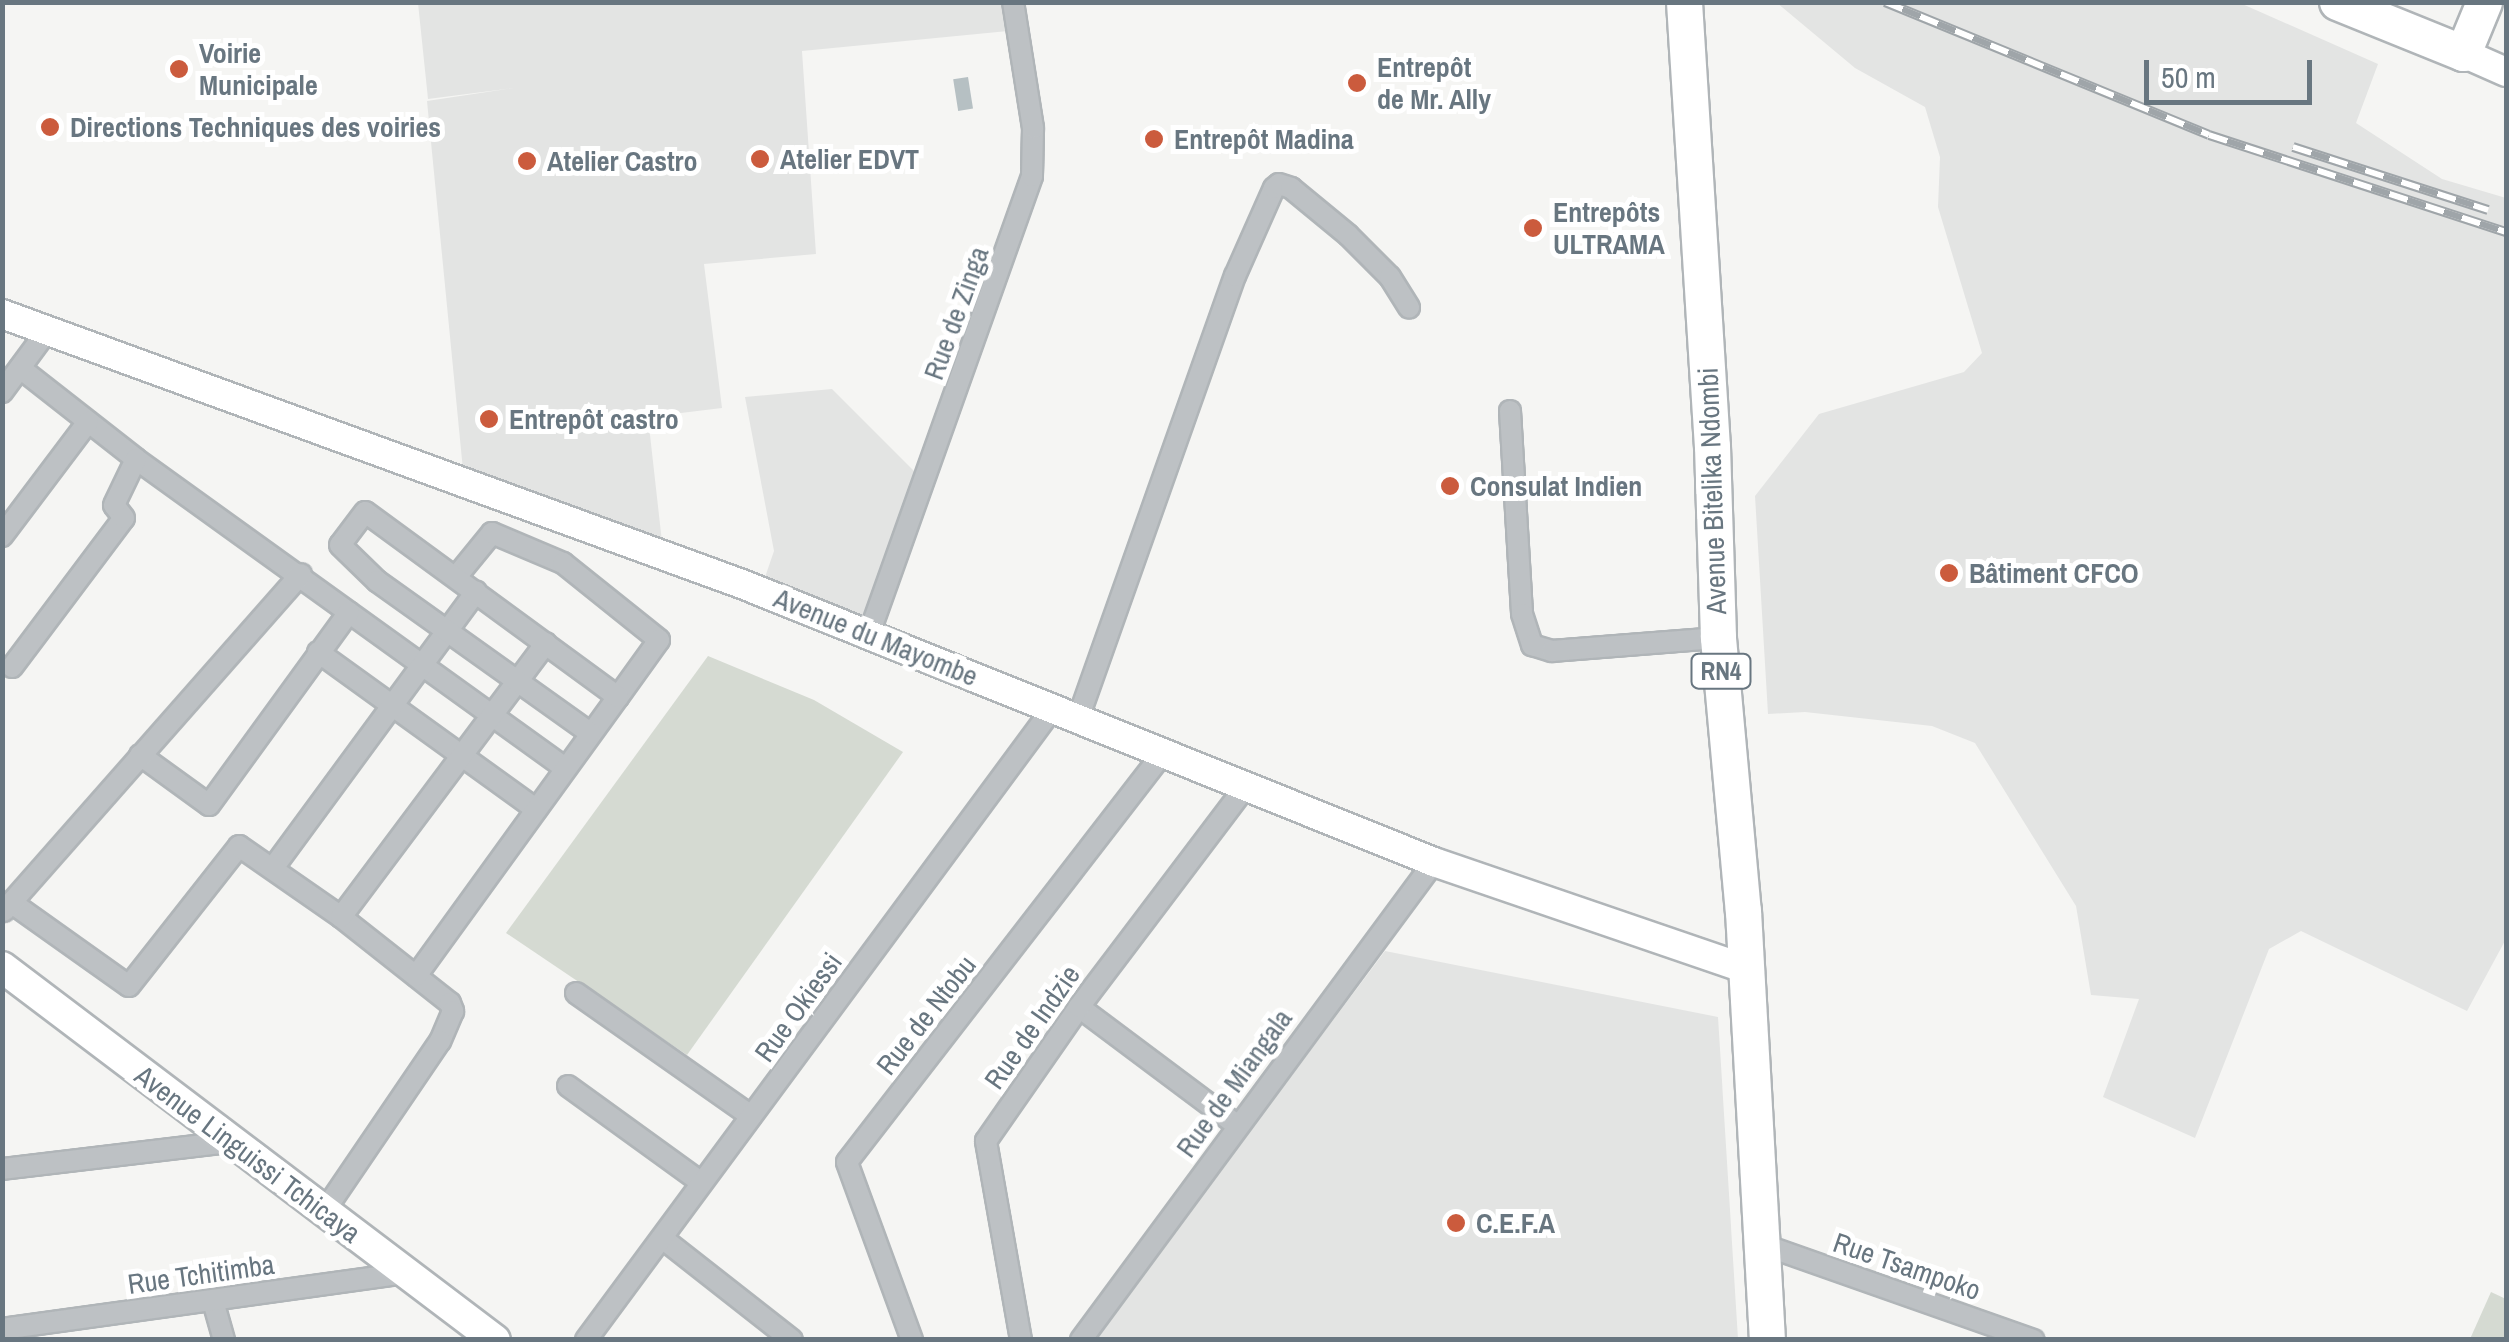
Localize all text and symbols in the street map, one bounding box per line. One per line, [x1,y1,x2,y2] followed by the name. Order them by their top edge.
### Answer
[199,36,318,102] place label: Voirie Municipale
[2149,40,2316,102] scale bar
[1377,50,1492,116] place label: Entrepôt de Mr. Ally
[2161,57,2216,97] text: 50 m
[168,58,190,80] marker: Voirie Municipale
[1346,72,1368,94] marker: Entrepôt de Mr. Ally
[70,110,441,144] place label: Directions Techniques des voiries
[39,116,61,138] marker: Directions Techniques des voiries
[1174,122,1354,156] place label: Entrepôt Madina
[1143,128,1165,150] marker: Entrepôt Madina
[780,142,919,176] place label: Atelier EDVT
[547,144,698,178] place label: Atelier Castro
[749,148,771,170] marker: Atelier EDVT
[516,150,538,172] marker: Atelier Castro
[1553,195,1665,261] place label: Entrepôts ULTRAMA
[1522,217,1544,239] marker: Entrepôts ULTRAMA
[916,242,996,384] street label: Rue de Zinga
[1691,367,1733,615] street label: Avenue Bitelika Ndombi
[509,402,679,436] place label: Entrepôt castro
[478,408,500,430] marker: Entrepôt castro
[1470,469,1642,503] place label: Consulat Indien
[1439,475,1461,497] marker: Consulat Indien
[1969,556,2139,590] place label: Bâtiment CFCO
[1938,562,1960,584] marker: Bâtiment CFCO
[769,581,983,693] street label: Avenue du Mayombe
[1688,651,1754,691] road number: RN4
[747,946,849,1068] street label: Rue Okiessi
[869,949,983,1081] street label: Rue de Ntobu
[977,959,1087,1095] street label: Rue de Indzie
[1169,1002,1299,1164] street label: Rue de Miangala
[128,1058,368,1250] street label: Avenue Linguissi Tchicaya
[1476,1206,1555,1240] place label: C.E.F.A
[1445,1212,1467,1234] marker: C.E.F.A
[1829,1225,1985,1307] street label: Rue Tsampoko
[125,1247,277,1301] street label: Rue Tchitimba

